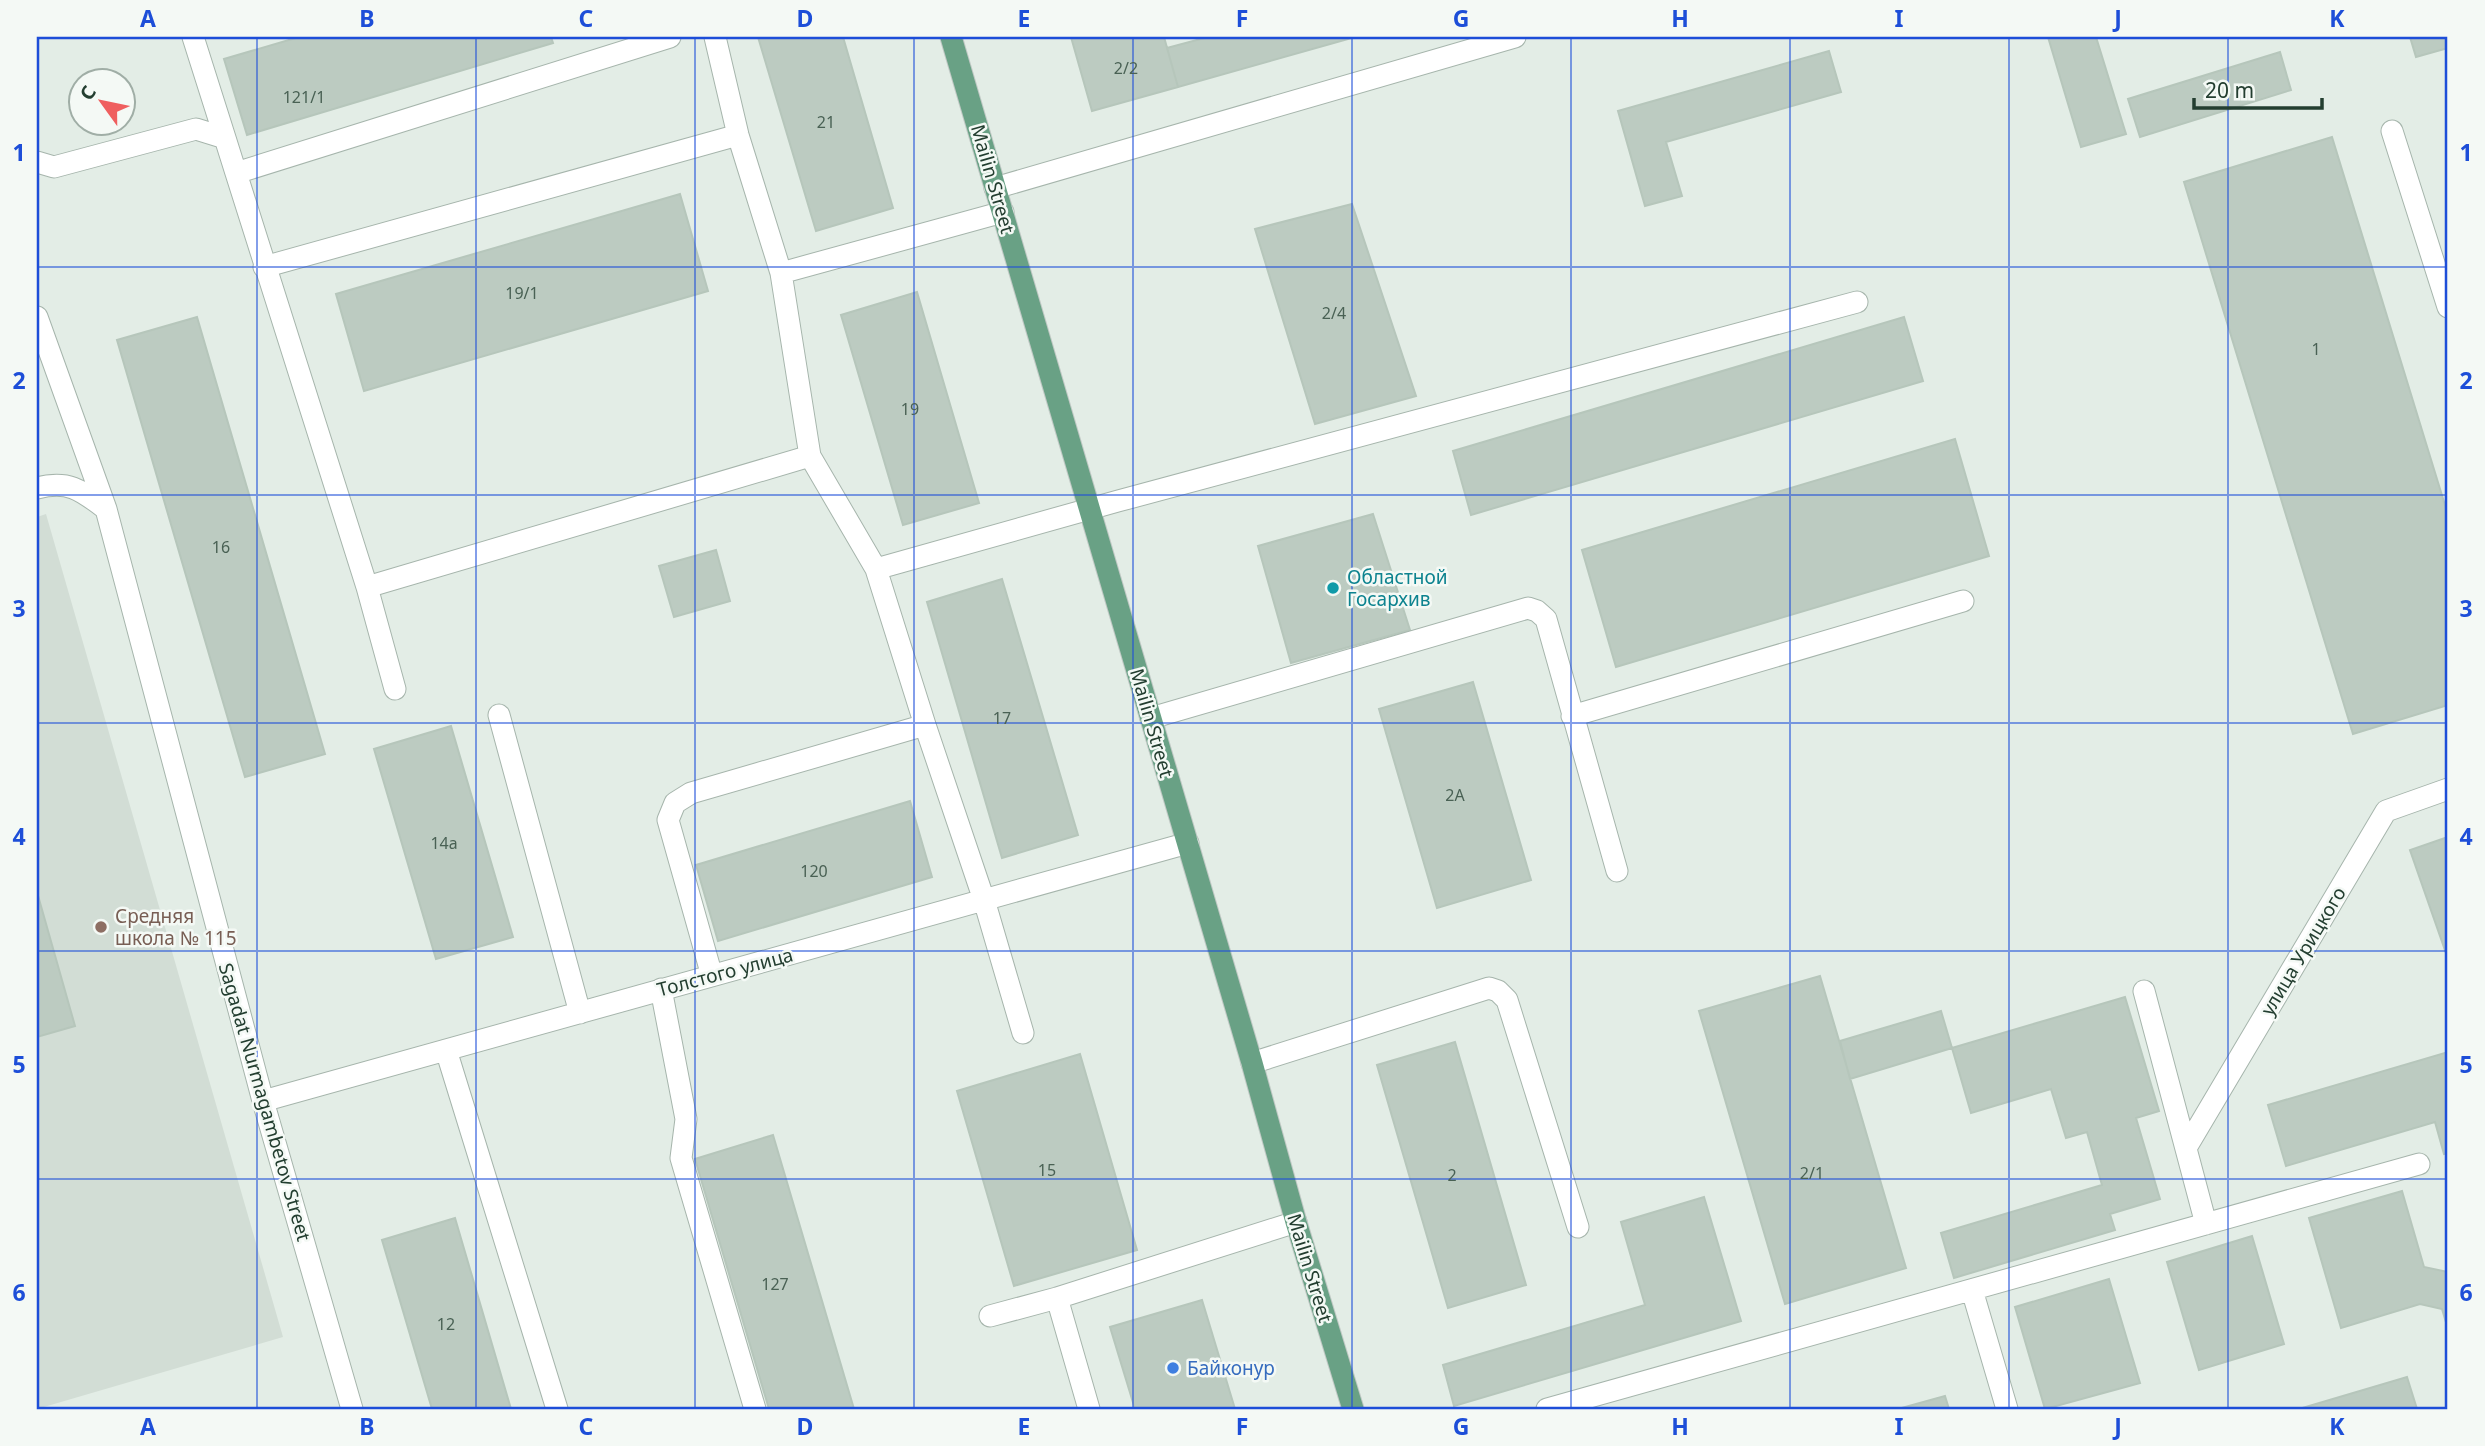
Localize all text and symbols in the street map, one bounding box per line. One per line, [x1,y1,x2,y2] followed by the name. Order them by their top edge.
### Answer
[140,2,156,34] text: A
[359,2,375,34] text: B
[579,2,594,34] text: C
[797,2,813,34] text: D
[1018,2,1030,34] text: E
[1236,2,1248,34] text: F
[1453,2,1469,34] text: G
[1671,2,1689,34] text: H
[1895,2,1904,34] text: I
[2112,2,2122,34] text: J
[2329,2,2345,34] text: K
[1114,57,1138,79] house number: 2/2
[66,66,136,136] north arrow
[2194,66,2322,110] scale bar
[2205,76,2254,104] text: 20 m
[73,81,102,105] text: С
[283,86,325,108] house number: 121/1
[817,111,835,133] house number: 21
[965,121,1021,237] street label: Mailin Street
[12,136,26,168] text: 1
[2459,136,2473,168] text: 1
[505,282,539,304] house number: 19/1
[1322,302,1346,324] house number: 2/4
[2311,338,2321,360] house number: 1
[12,364,26,396] text: 2
[2459,364,2473,396] text: 2
[901,398,919,420] house number: 19
[212,536,230,558] house number: 16
[1347,564,1447,612] place label: Областной Госархив
[1325,580,1341,596] marker: Областной Госархив
[12,592,26,624] text: 3
[2459,592,2473,624] text: 3
[1124,665,1180,781] street label: Mailin Street
[993,707,1011,729] house number: 17
[1445,784,1465,806] house number: 2А
[12,820,26,852] text: 4
[2459,820,2473,852] text: 4
[430,832,458,854] house number: 14а
[800,860,828,882] house number: 120
[2254,882,2352,1020] street label: улица Урицкого
[115,903,237,951] place label: Средняя школа № 115
[93,919,109,935] marker: Средняя школа № 115
[654,941,796,1003] street label: Толстого улица
[213,960,317,1244] street label: Sagadat Nurmagambetov Street
[12,1048,26,1080] text: 5
[2459,1048,2473,1080] text: 5
[1038,1159,1056,1181] house number: 15
[1800,1162,1824,1184] house number: 2/1
[1447,1164,1457,1186] house number: 2
[1281,1210,1339,1326] street label: Mailin Street
[761,1273,789,1295] house number: 127
[12,1276,26,1308] text: 6
[2459,1276,2473,1308] text: 6
[437,1313,455,1335] house number: 12
[1187,1355,1275,1381] place label: Байконур
[1165,1360,1181,1376] marker: Байконур
[140,1410,156,1442] text: A
[359,1410,375,1442] text: B
[579,1410,594,1442] text: C
[797,1410,813,1442] text: D
[1018,1410,1030,1442] text: E
[1236,1410,1248,1442] text: F
[1453,1410,1469,1442] text: G
[1671,1410,1689,1442] text: H
[1895,1410,1904,1442] text: I
[2112,1410,2122,1442] text: J
[2329,1410,2345,1442] text: K

